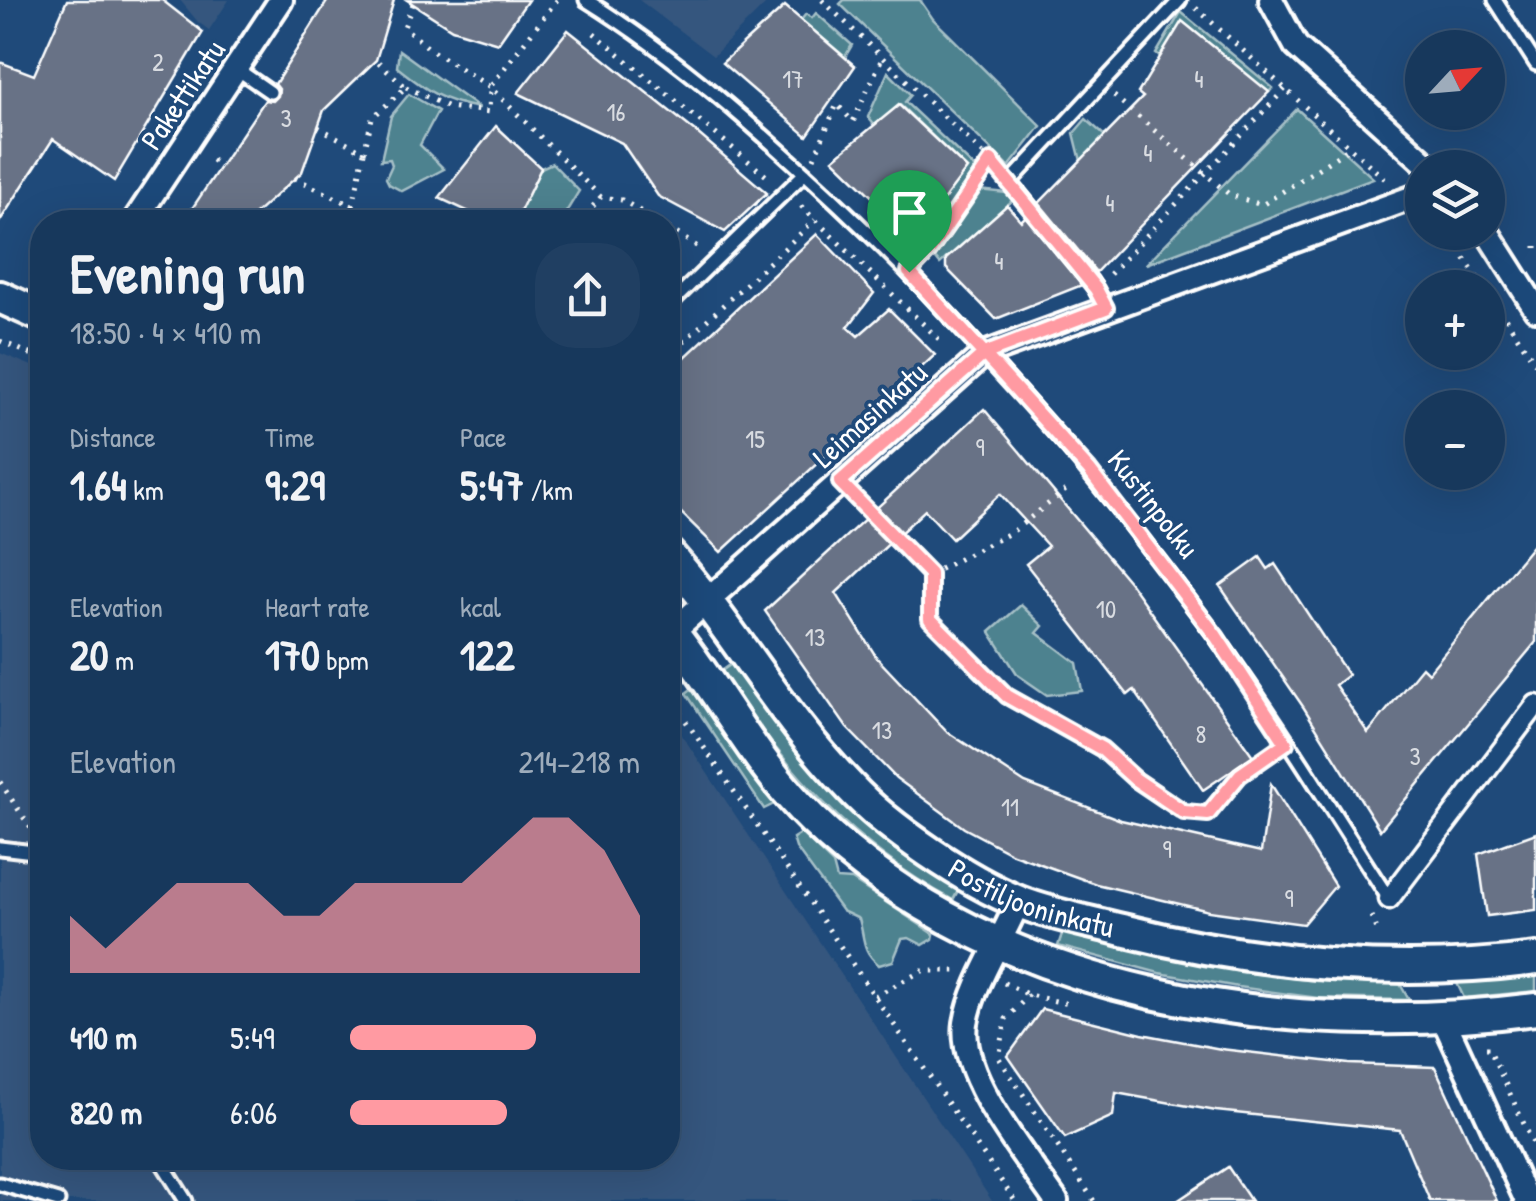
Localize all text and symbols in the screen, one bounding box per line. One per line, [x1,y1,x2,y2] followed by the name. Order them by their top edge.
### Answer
[1405,30,1505,130] north arrow
[1405,30,1505,490] map controls
[131,32,234,157] street label: Pakettikatu
[152,45,164,79] house number: 2
[782,62,804,96] house number: 17
[1194,62,1204,96] house number: 4
[606,95,626,129] house number: 16
[280,101,292,135] house number: 3
[1143,136,1153,170] house number: 4
[1405,150,1505,250] button: layers
[867,170,952,273] pin
[882,185,937,240] icon: arrive
[1105,186,1115,220] house number: 4
[70,236,305,310] text: Evening run
[535,243,640,348] button: share
[994,244,1004,278] house number: 4
[1405,270,1505,370] button: +
[70,311,261,354] text: 18:50 · 4 × 410 m
[804,352,935,476] street label: Leimasinkatu
[1405,390,1505,490] button: −
[70,418,156,456] text: Distance
[265,418,315,456] text: Time
[460,418,506,456] text: Pace
[745,422,765,456] house number: 15
[975,430,985,464] house number: 9
[1099,441,1209,566] street label: Kustinpolku
[70,456,127,513] text: 1.64
[265,456,325,513] text: 9:29
[460,456,524,513] text: 5:47
[127,471,164,509] text: km
[524,471,573,509] text: /km
[70,588,163,626] text: Elevation
[265,588,370,626] text: Heart rate
[460,588,501,626] text: kcal
[1096,592,1116,626] house number: 10
[805,620,825,654] house number: 13
[70,626,108,683] text: 20
[265,626,320,683] text: 170
[460,626,515,683] text: 122
[108,641,134,679] text: m
[320,641,369,679] text: bpm
[872,713,892,747] house number: 13
[1196,717,1206,751] house number: 8
[1409,739,1421,773] house number: 3
[70,740,176,783] text: Elevation
[518,740,640,783] text: 214–218 m
[1001,790,1019,824] house number: 11
[1162,832,1172,866] house number: 9
[941,848,1118,946] street label: Postiljooninkatu
[1284,881,1294,915] house number: 9
[70,1016,137,1059] text: 410 m
[230,1016,275,1059] text: 5:49
[70,1091,142,1134] text: 820 m
[230,1091,277,1134] text: 6:06

